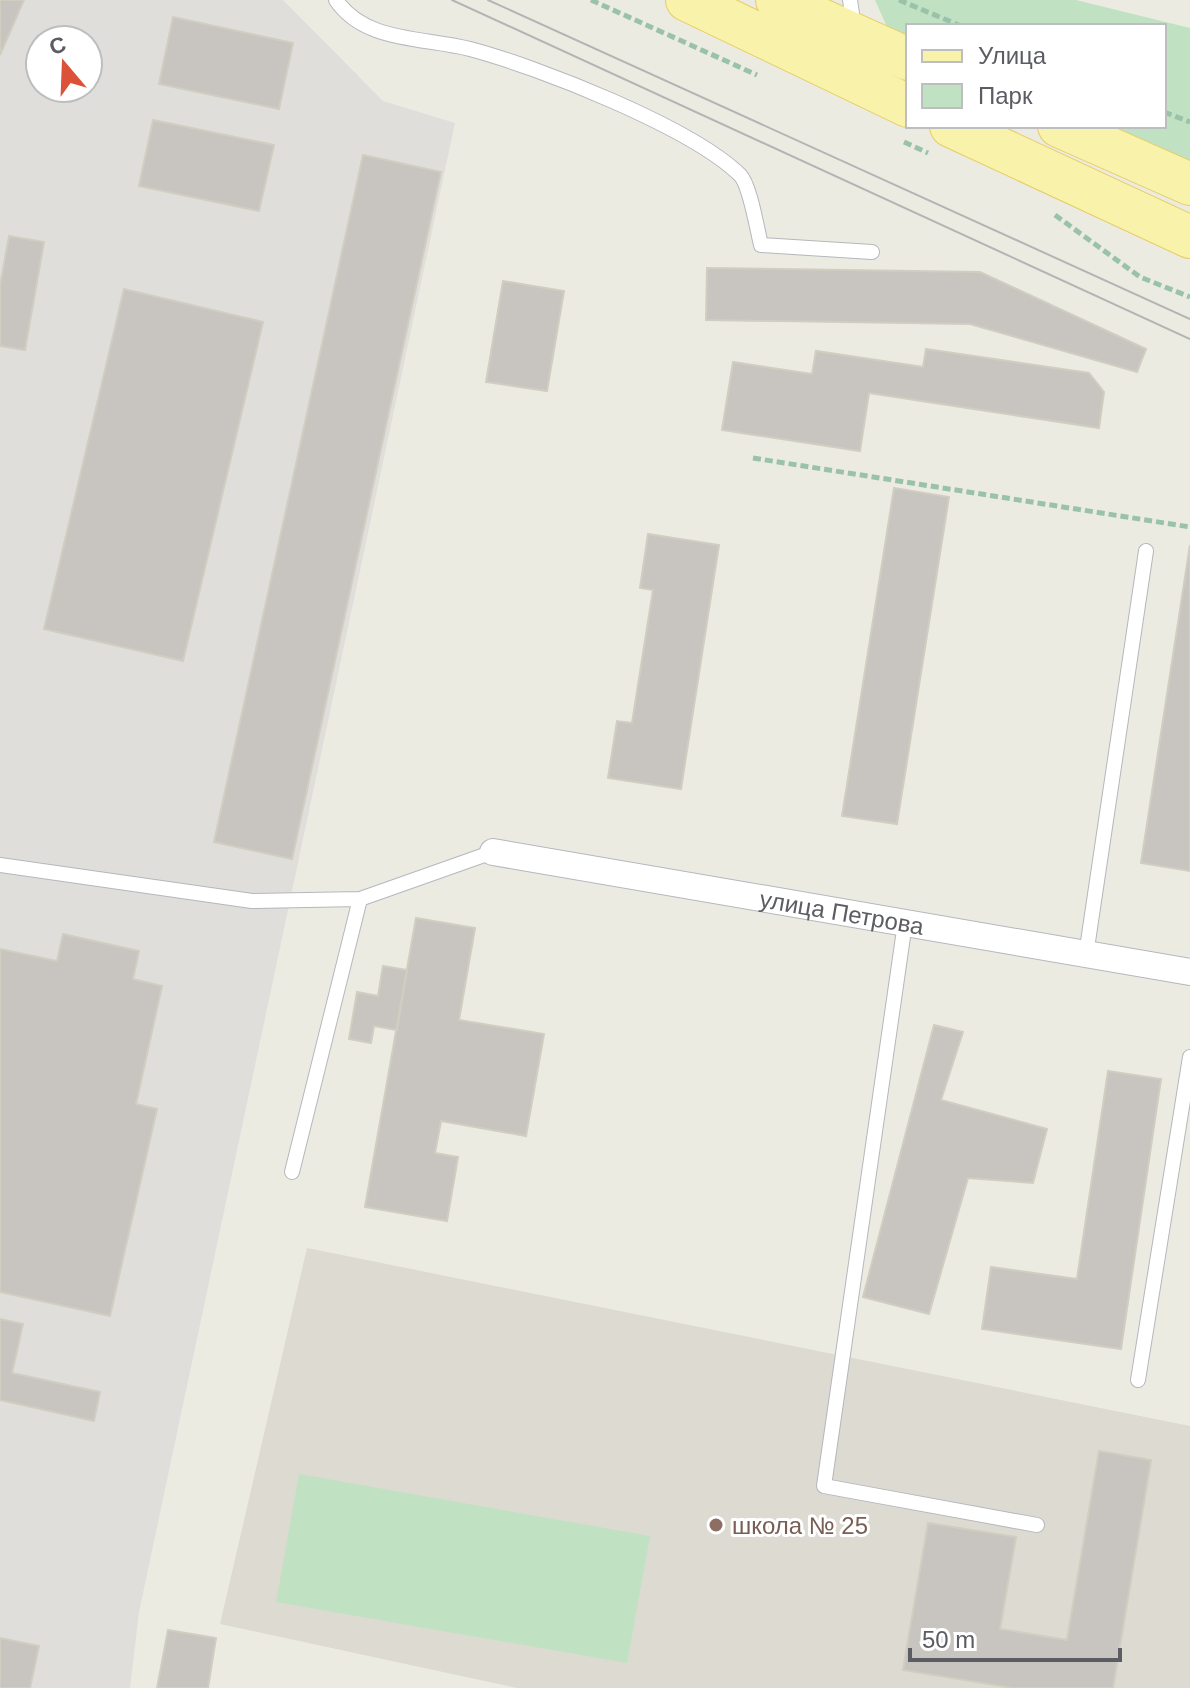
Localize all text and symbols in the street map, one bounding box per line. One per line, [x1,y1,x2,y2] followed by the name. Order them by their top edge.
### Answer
[24,24,104,104] north arrow
[906,24,1166,128] legend
[46,31,69,60] text: С
[978,42,1047,69] text: Улица
[978,82,1033,109] text: Парк
[758,885,927,940] street label: улица Петрова
[732,1512,868,1539] place label: школа № 25
[707,1516,725,1534] marker: школа № 25
[910,1612,1120,1662] scale bar
[922,1626,975,1653] text: 50 m

